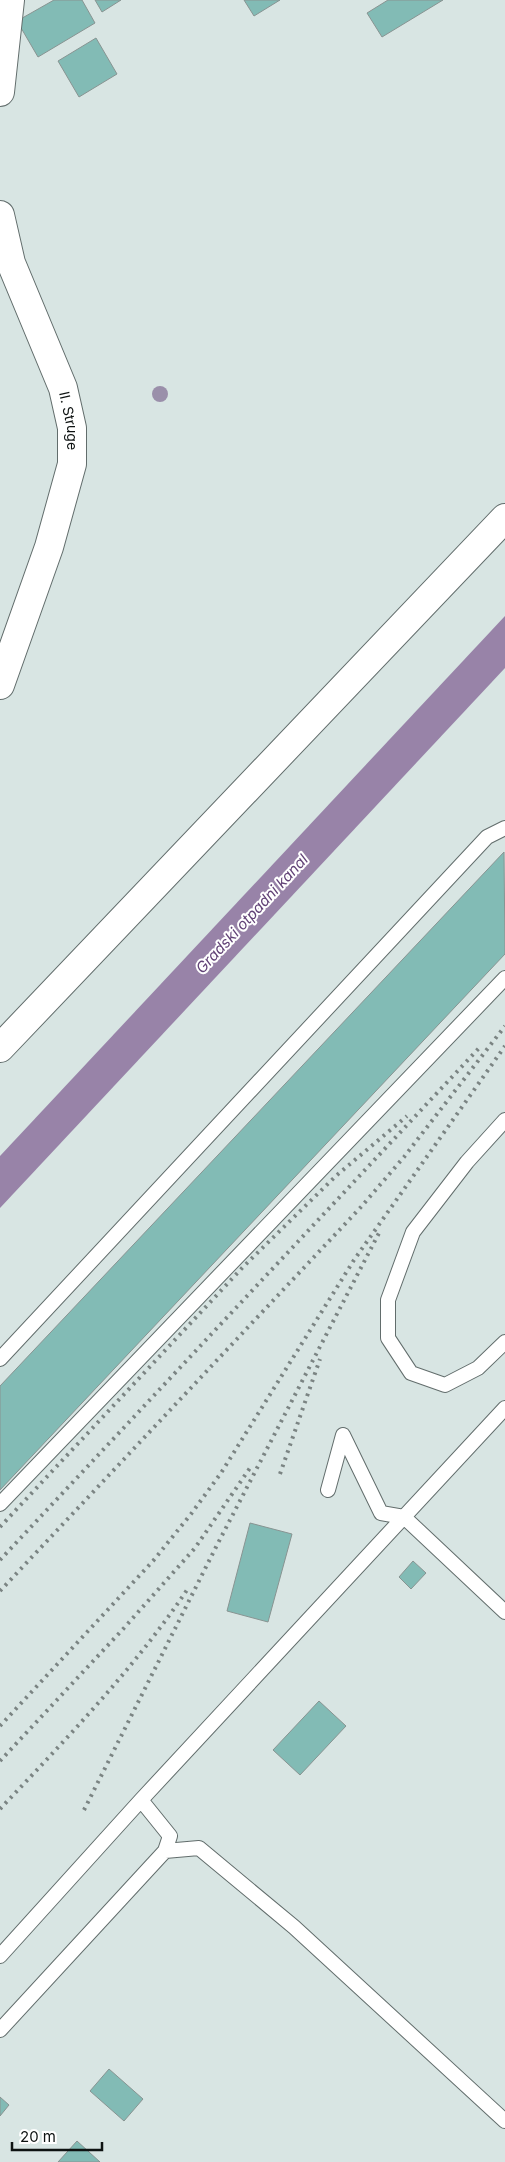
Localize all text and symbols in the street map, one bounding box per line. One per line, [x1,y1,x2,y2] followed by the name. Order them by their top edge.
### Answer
[56,390,81,450] street label: II. Struge
[191,850,312,977] water label: Gradski otpadni kanal
[12,2120,102,2152] scale bar
[20,2127,56,2146] text: 20 m

